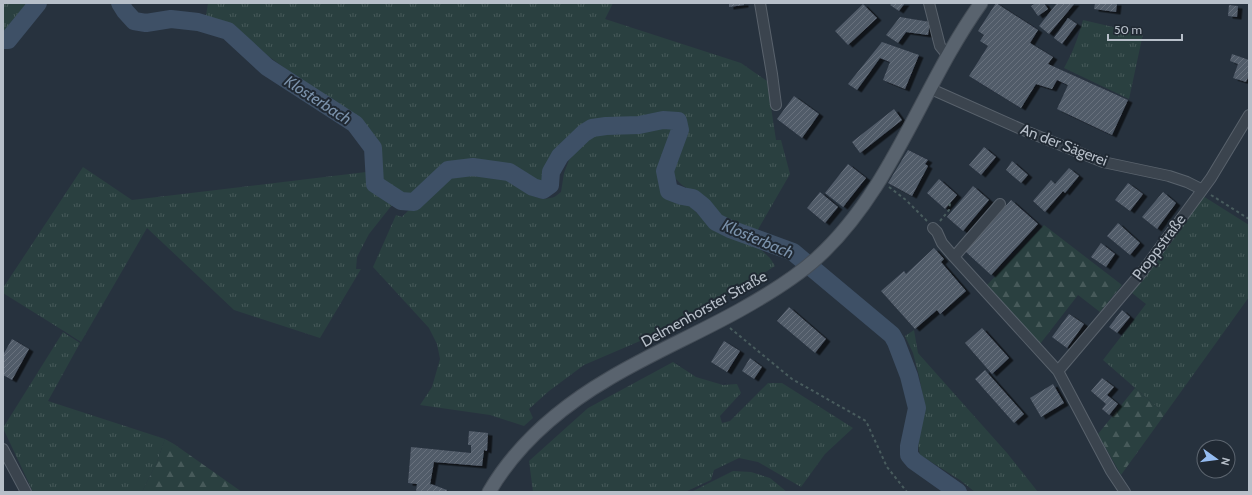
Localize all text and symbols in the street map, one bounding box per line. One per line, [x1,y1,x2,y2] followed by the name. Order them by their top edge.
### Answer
[1108,16,1182,42] scale bar
[1114,22,1142,37] text: 50 m
[281,71,355,129] water label: Klosterbach
[1018,120,1110,170] street label: An der Sägerei
[1129,210,1190,283] street label: Proppstraße
[719,215,797,263] water label: Klosterbach
[638,267,770,351] street label: Delmenhorster Straße
[1196,439,1236,479] north arrow
[1218,456,1233,467] text: N

